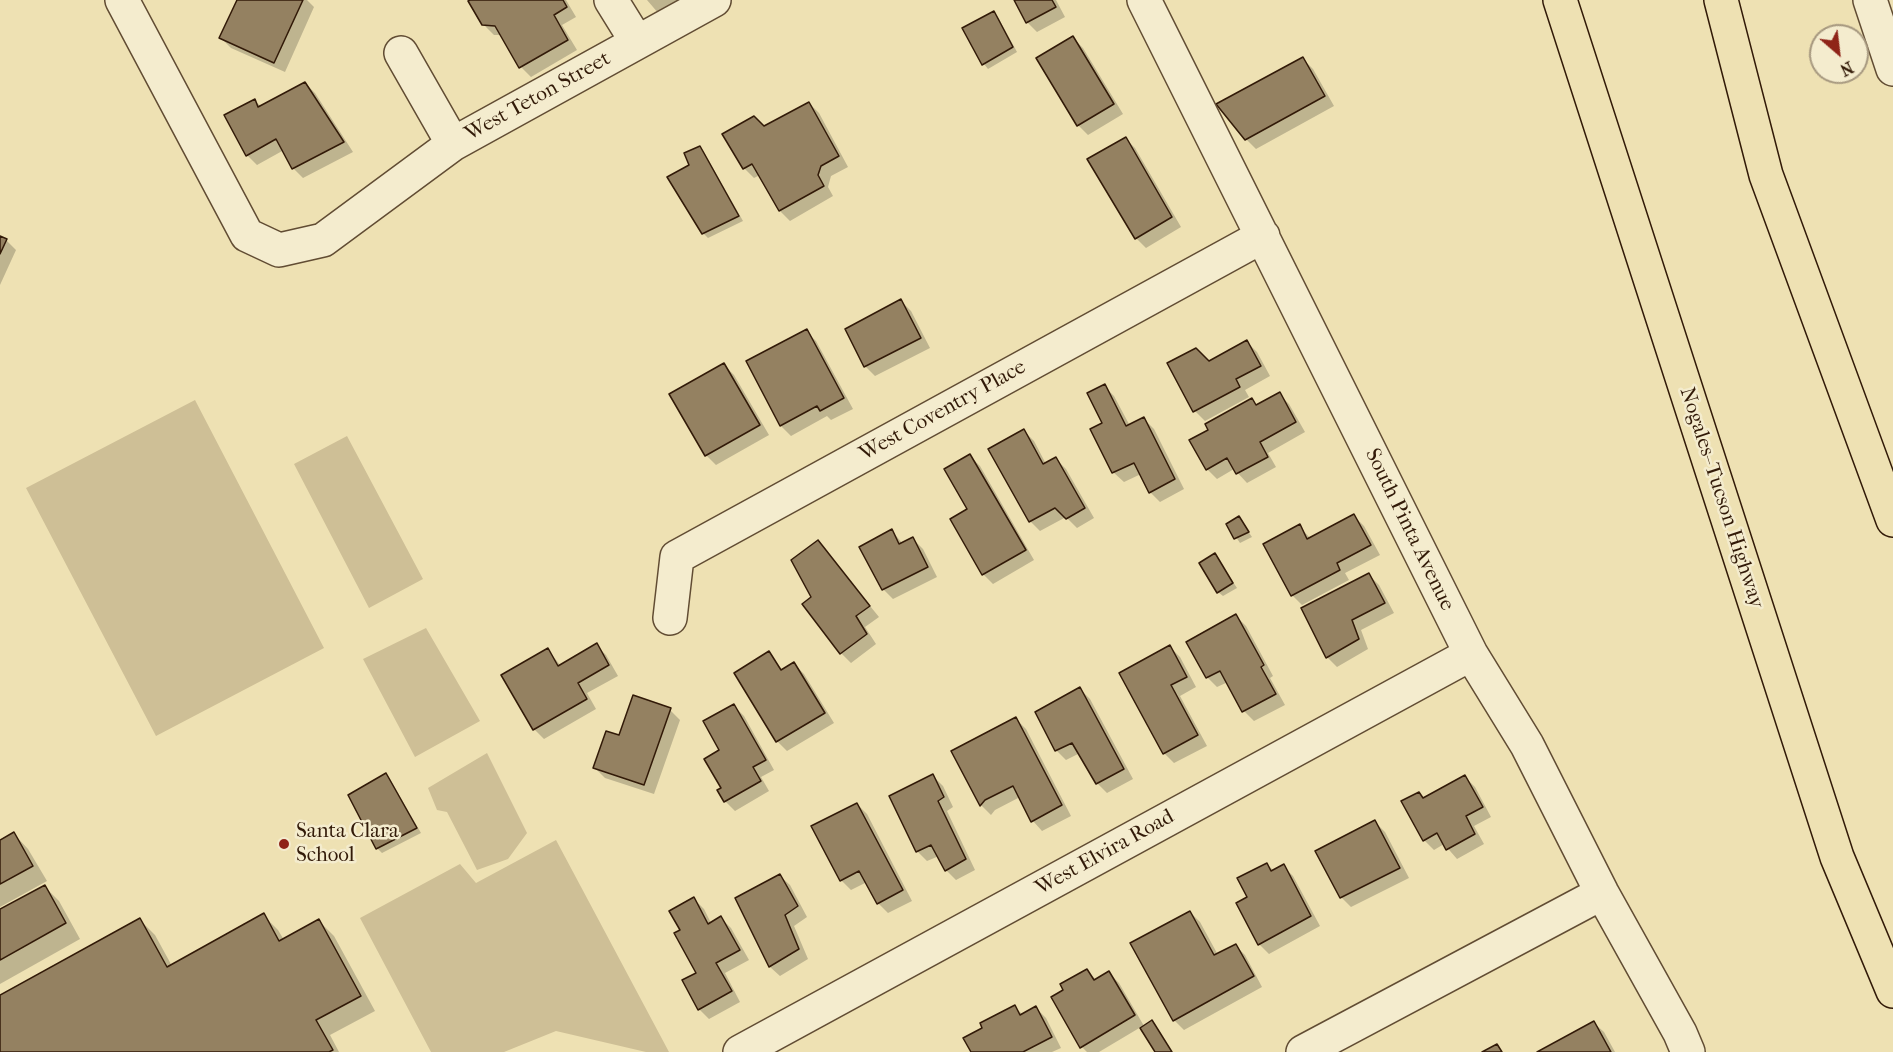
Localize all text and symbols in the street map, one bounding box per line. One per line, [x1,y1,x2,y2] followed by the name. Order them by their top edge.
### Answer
[1809,24,1869,84] north arrow
[461,47,615,147] street label: West Teton Street
[1837,57,1857,80] text: N
[855,355,1031,467] street label: West Coventry Place
[1673,384,1769,612] street label: Nogales–Tucson Highway
[1359,445,1459,615] street label: South Pinta Avenue
[1031,805,1179,901] street label: West Elvira Road
[296,819,399,869] place label: Santa Clara School
[277,837,291,851] marker: Santa Clara School

